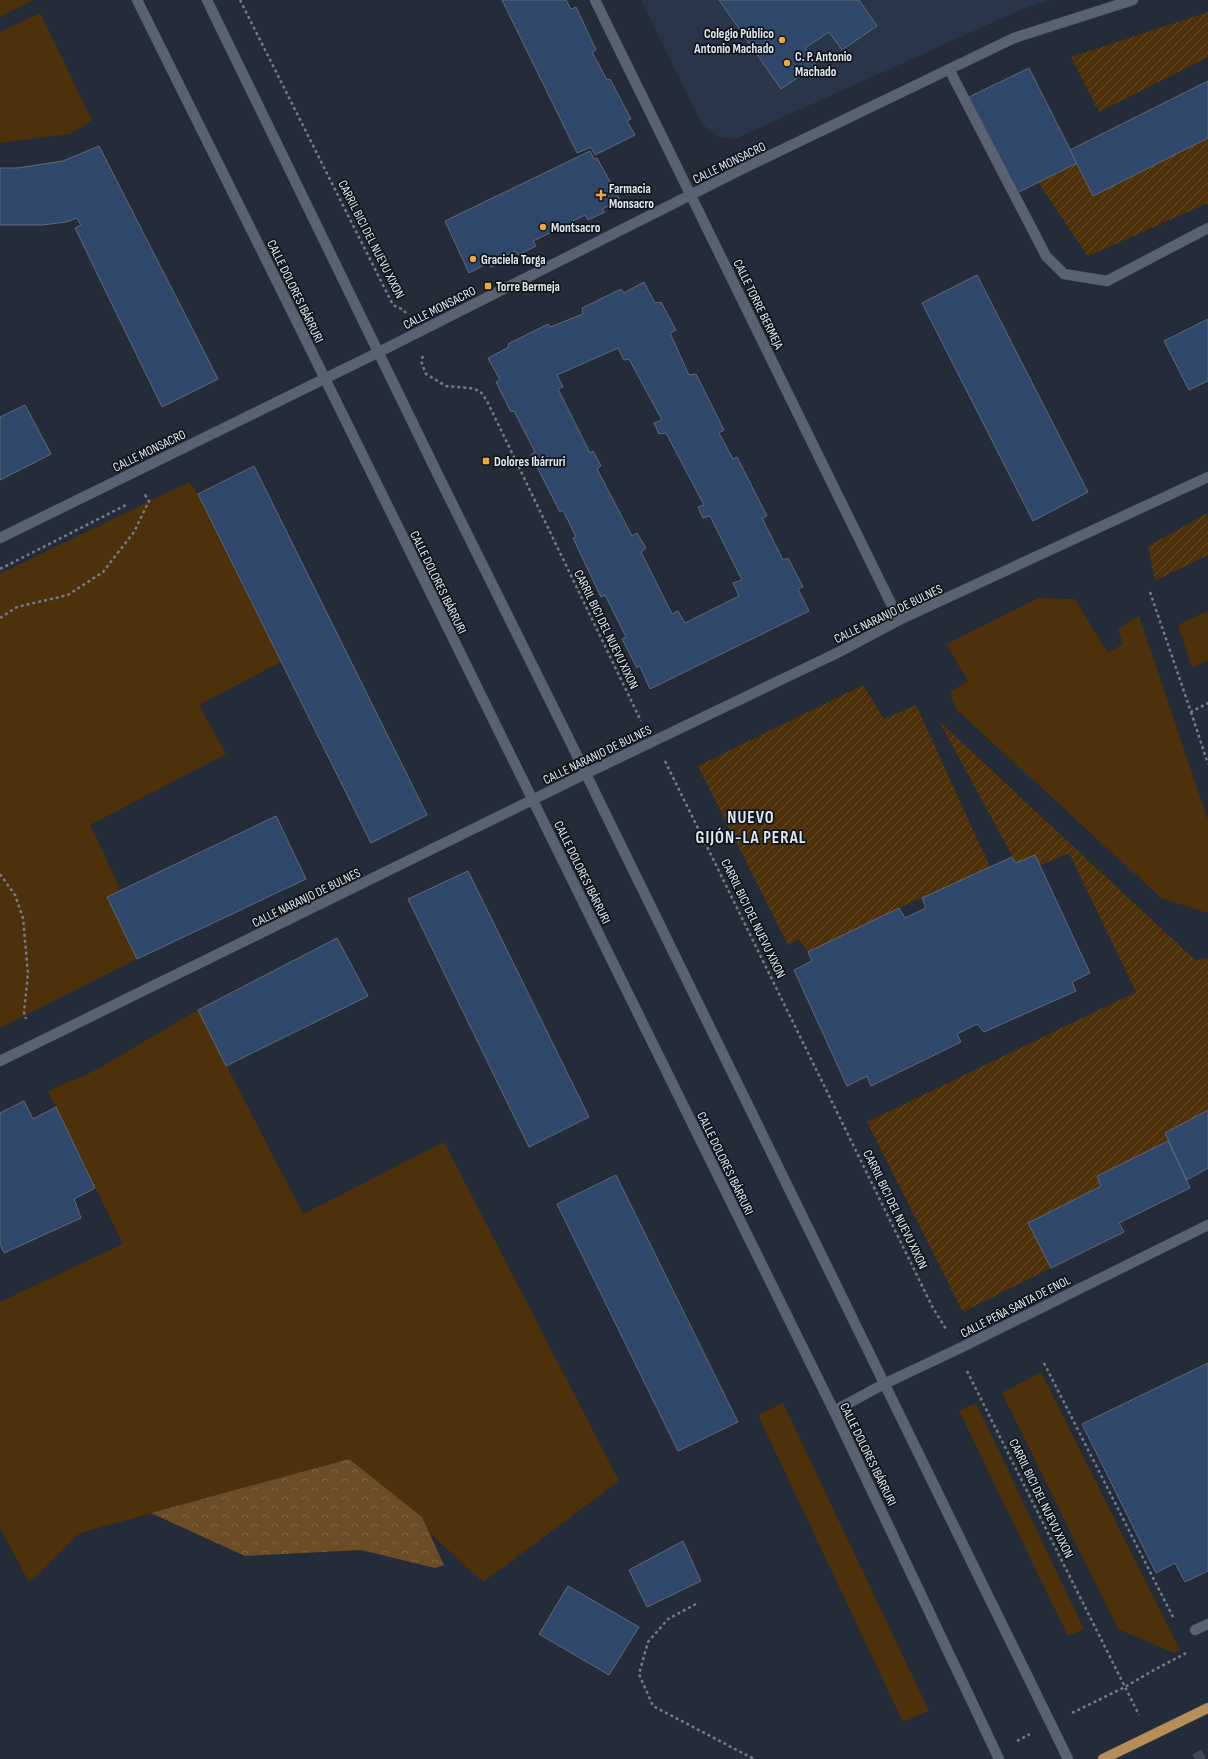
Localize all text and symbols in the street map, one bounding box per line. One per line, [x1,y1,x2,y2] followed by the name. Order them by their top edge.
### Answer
[693,26,774,57] place label: Colegio Público Antonio Machado
[777,35,787,45] marker: Colegio Público Antonio Machado
[795,49,852,80] place label: C. P. Antonio Machado
[782,58,792,68] marker: C. P. Antonio Machado
[690,138,769,187] street label: CALLE MONSACRO
[334,178,408,301] street label: CARRIL BICI DEL NUEVU XIXON
[609,181,654,212] place label: Farmacia Monsacro
[596,190,606,200] marker: Farmacia Monsacro
[551,220,601,236] place label: Montsacro
[538,222,548,232] marker: Montsacro
[263,237,327,346] street label: CALLE DOLORES IBÁRRURI
[481,252,546,268] place label: Graciela Torga
[468,254,478,264] marker: Graciela Torga
[729,257,787,352] street label: CALLE TORRE BERMEJA
[496,279,560,295] place label: Torre Bermeja
[483,281,493,291] marker: Torre Bermeja
[400,283,478,333] street label: CALLE MONSACRO
[110,426,189,475] street label: CALLE MONSACRO
[494,454,566,470] place label: Dolores Ibárruri
[481,456,491,466] marker: Dolores Ibárruri
[406,528,470,637] street label: CALLE DOLORES IBÁRRURI
[570,567,642,692] street label: CARRIL BICI DEL NUEVU XIXON
[832,580,946,647] street label: CALLE NARANJO DE BULNES
[541,721,655,788] street label: CALLE NARANJO DE BULNES
[696,808,806,848] district label: NUEVO GIJÓN-LA PERAL
[550,818,614,927] street label: CALLE DOLORES IBÁRRURI
[717,856,789,981] street label: CARRIL BICI DEL NUEVU XIXON
[250,864,364,931] street label: CALLE NARANJO DE BULNES
[693,1109,757,1218] street label: CALLE DOLORES IBÁRRURI
[859,1147,931,1272] street label: CARRIL BICI DEL NUEVU XIXON
[958,1272,1073,1342] street label: CALLE PEÑA SANTA DE ENOL
[836,1400,900,1509] street label: CALLE DOLORES IBÁRRURI
[1005,1436,1077,1561] street label: CARRIL BICI DEL NUEVU XIXON

